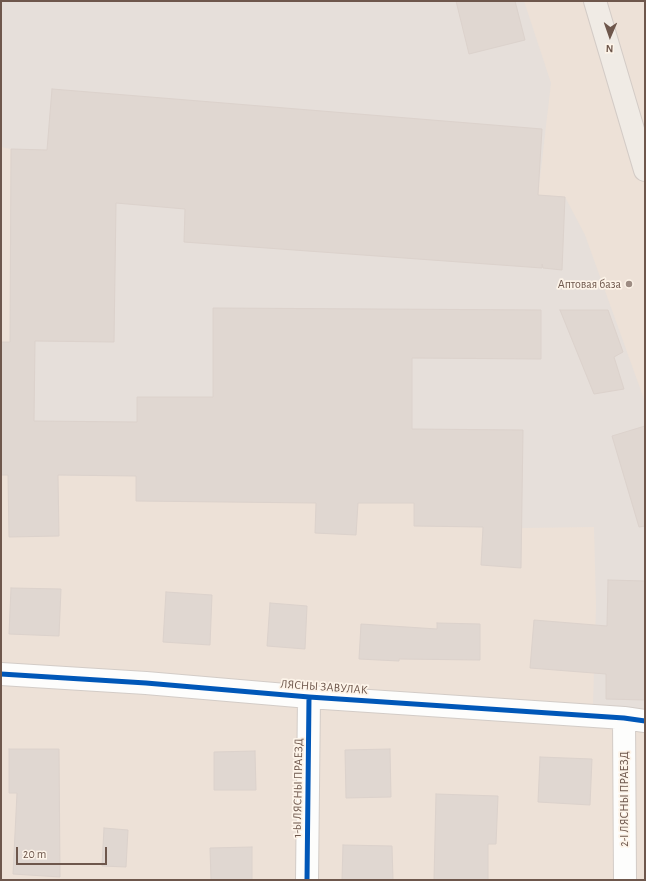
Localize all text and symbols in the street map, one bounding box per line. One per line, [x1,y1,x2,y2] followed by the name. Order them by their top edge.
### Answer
[590,16,630,56] north arrow
[606,43,614,54] text: N
[558,277,621,291] place label: Аптовая база
[624,279,634,289] marker: Аптовая база
[280,677,368,697] street label: ЛЯСНЫ ЗАВУЛАК
[290,738,306,838] street label: 1-Ы ЛЯСНЫ ПРАЕЗД
[617,751,631,847] street label: 2-І ЛЯСНЫ ПРАЕЗД
[18,839,109,865] scale bar
[23,848,46,860] text: 20 m

